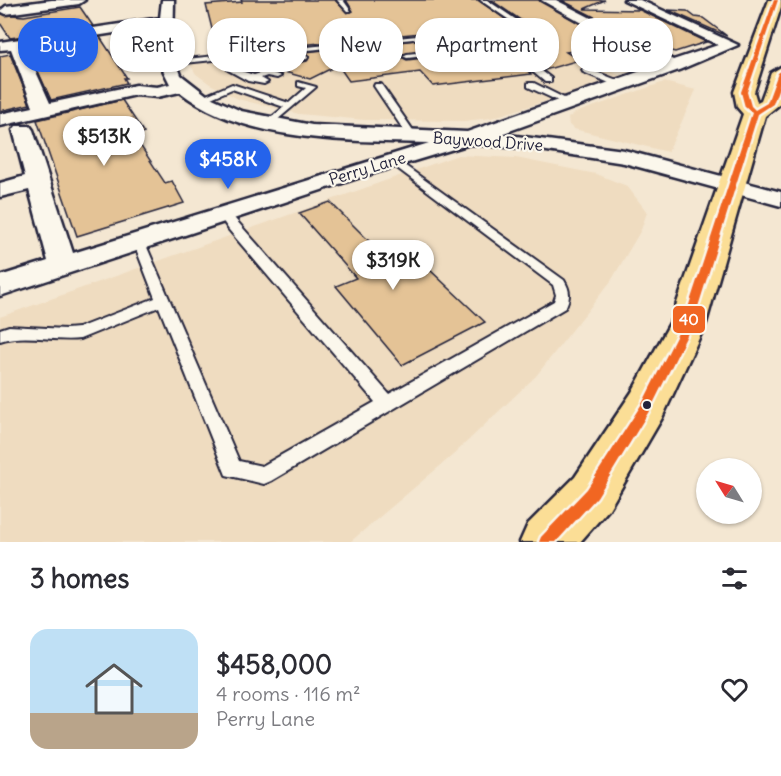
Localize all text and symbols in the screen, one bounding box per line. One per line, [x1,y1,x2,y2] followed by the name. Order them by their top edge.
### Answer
[18,18,98,72] chip: Buy
[110,18,195,72] chip: Rent
[207,18,307,72] chip: Filters
[319,18,403,72] chip: New
[415,18,559,72] chip: Apartment
[571,18,673,72] chip: House
[62,116,146,167] pin: $513K
[77,123,131,148] text: $513K
[432,127,544,155] street label: Baywood Drive
[186,139,270,190] pin: $458K
[199,146,257,171] text: $458K
[326,147,408,189] street label: Perry Lane
[351,240,435,291] pin: $319K
[366,247,420,272] text: $319K
[672,305,706,334] line badge: 40
[679,309,699,329] text: 40
[641,399,653,411] unlabelled marker
[696,458,762,524] north arrow
[696,458,762,524] map controls
[30,562,129,595] text: 3 homes
[718,562,751,595] icon: filters
[216,648,332,681] text: $458,000
[78,653,150,725] icon: home
[718,673,751,706] icon: heart
[216,681,361,706] text: 4 rooms · 116 m²
[216,706,315,731] text: Perry Lane

